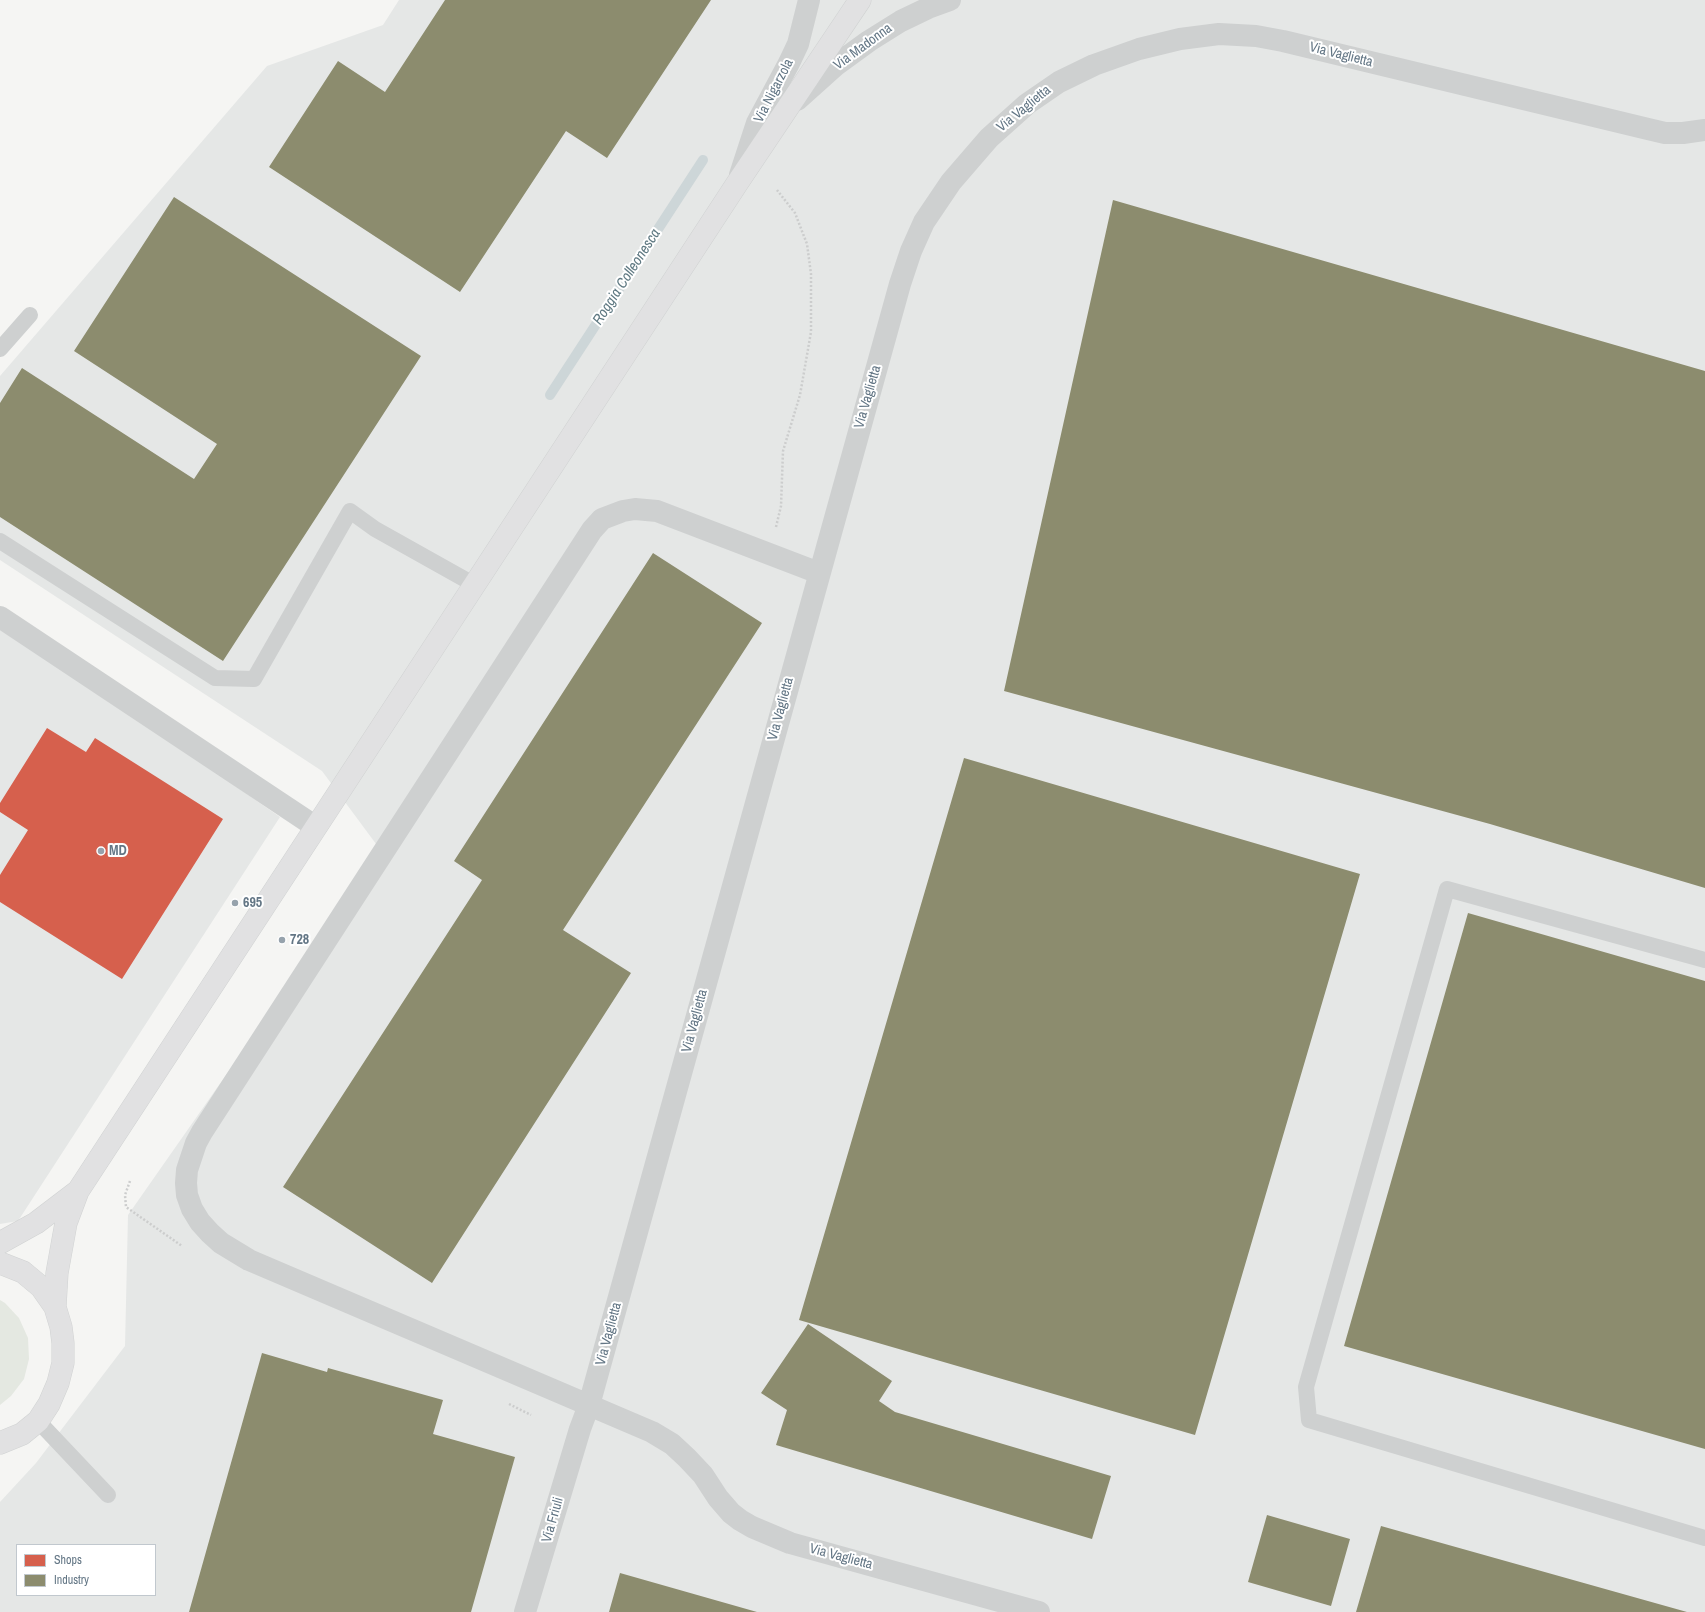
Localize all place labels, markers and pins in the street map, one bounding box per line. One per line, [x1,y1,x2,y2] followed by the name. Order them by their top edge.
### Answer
[109,843,127,859] place label: MD
[96,846,106,856] marker: MD
[243,895,262,911] place label: 695
[230,898,240,908] marker: 695
[290,932,309,948] place label: 728
[277,935,287,945] marker: 728

